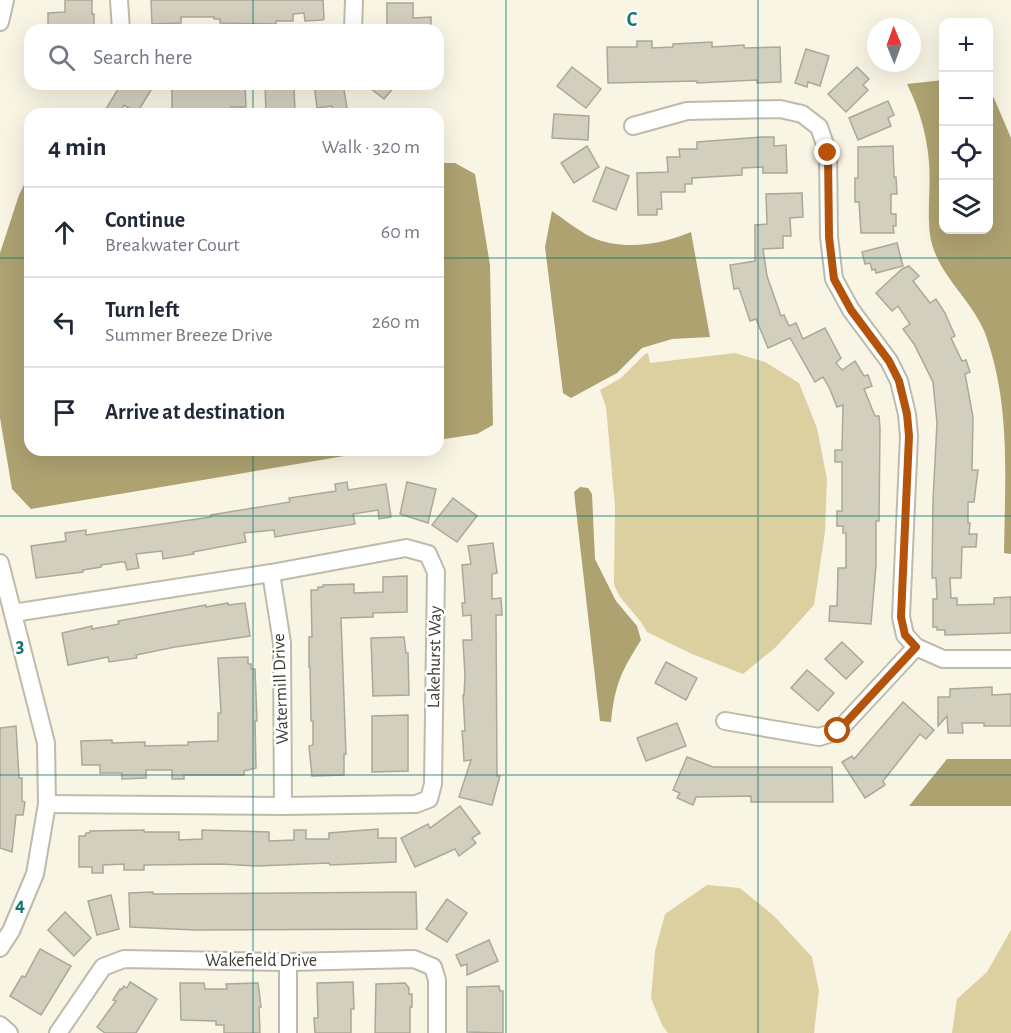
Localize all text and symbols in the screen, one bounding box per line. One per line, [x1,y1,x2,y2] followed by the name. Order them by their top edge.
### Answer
[627,10,638,30] text: C
[867,18,921,72] north arrow
[939,18,993,234] map controls
[939,18,993,72] button: +
[24,24,444,90] search box
[45,41,78,74] icon: search
[93,46,192,68] text: Search here
[939,72,993,126] button: −
[939,126,993,180] button: locate
[48,134,107,160] text: 4 min
[322,137,420,157] text: Walk · 320 m
[814,139,840,165] route end
[939,180,993,234] button: layers
[105,209,185,231] text: Continue
[48,216,81,249] icon: ahead
[381,222,420,242] text: 60 m
[105,235,240,255] text: Breakwater Court
[105,299,179,321] text: Turn left
[48,306,81,339] icon: left
[372,312,420,332] text: 260 m
[105,325,273,345] text: Summer Breeze Drive
[48,396,81,429] icon: arrive
[105,401,285,423] text: Arrive at destination
[425,605,445,708] street label: Lakehurst Way
[270,633,292,745] street label: Watermill Drive
[16,636,24,656] text: 3
[824,717,850,743] route start
[15,895,25,915] text: 4
[205,952,317,970] street label: Wakefield Drive

